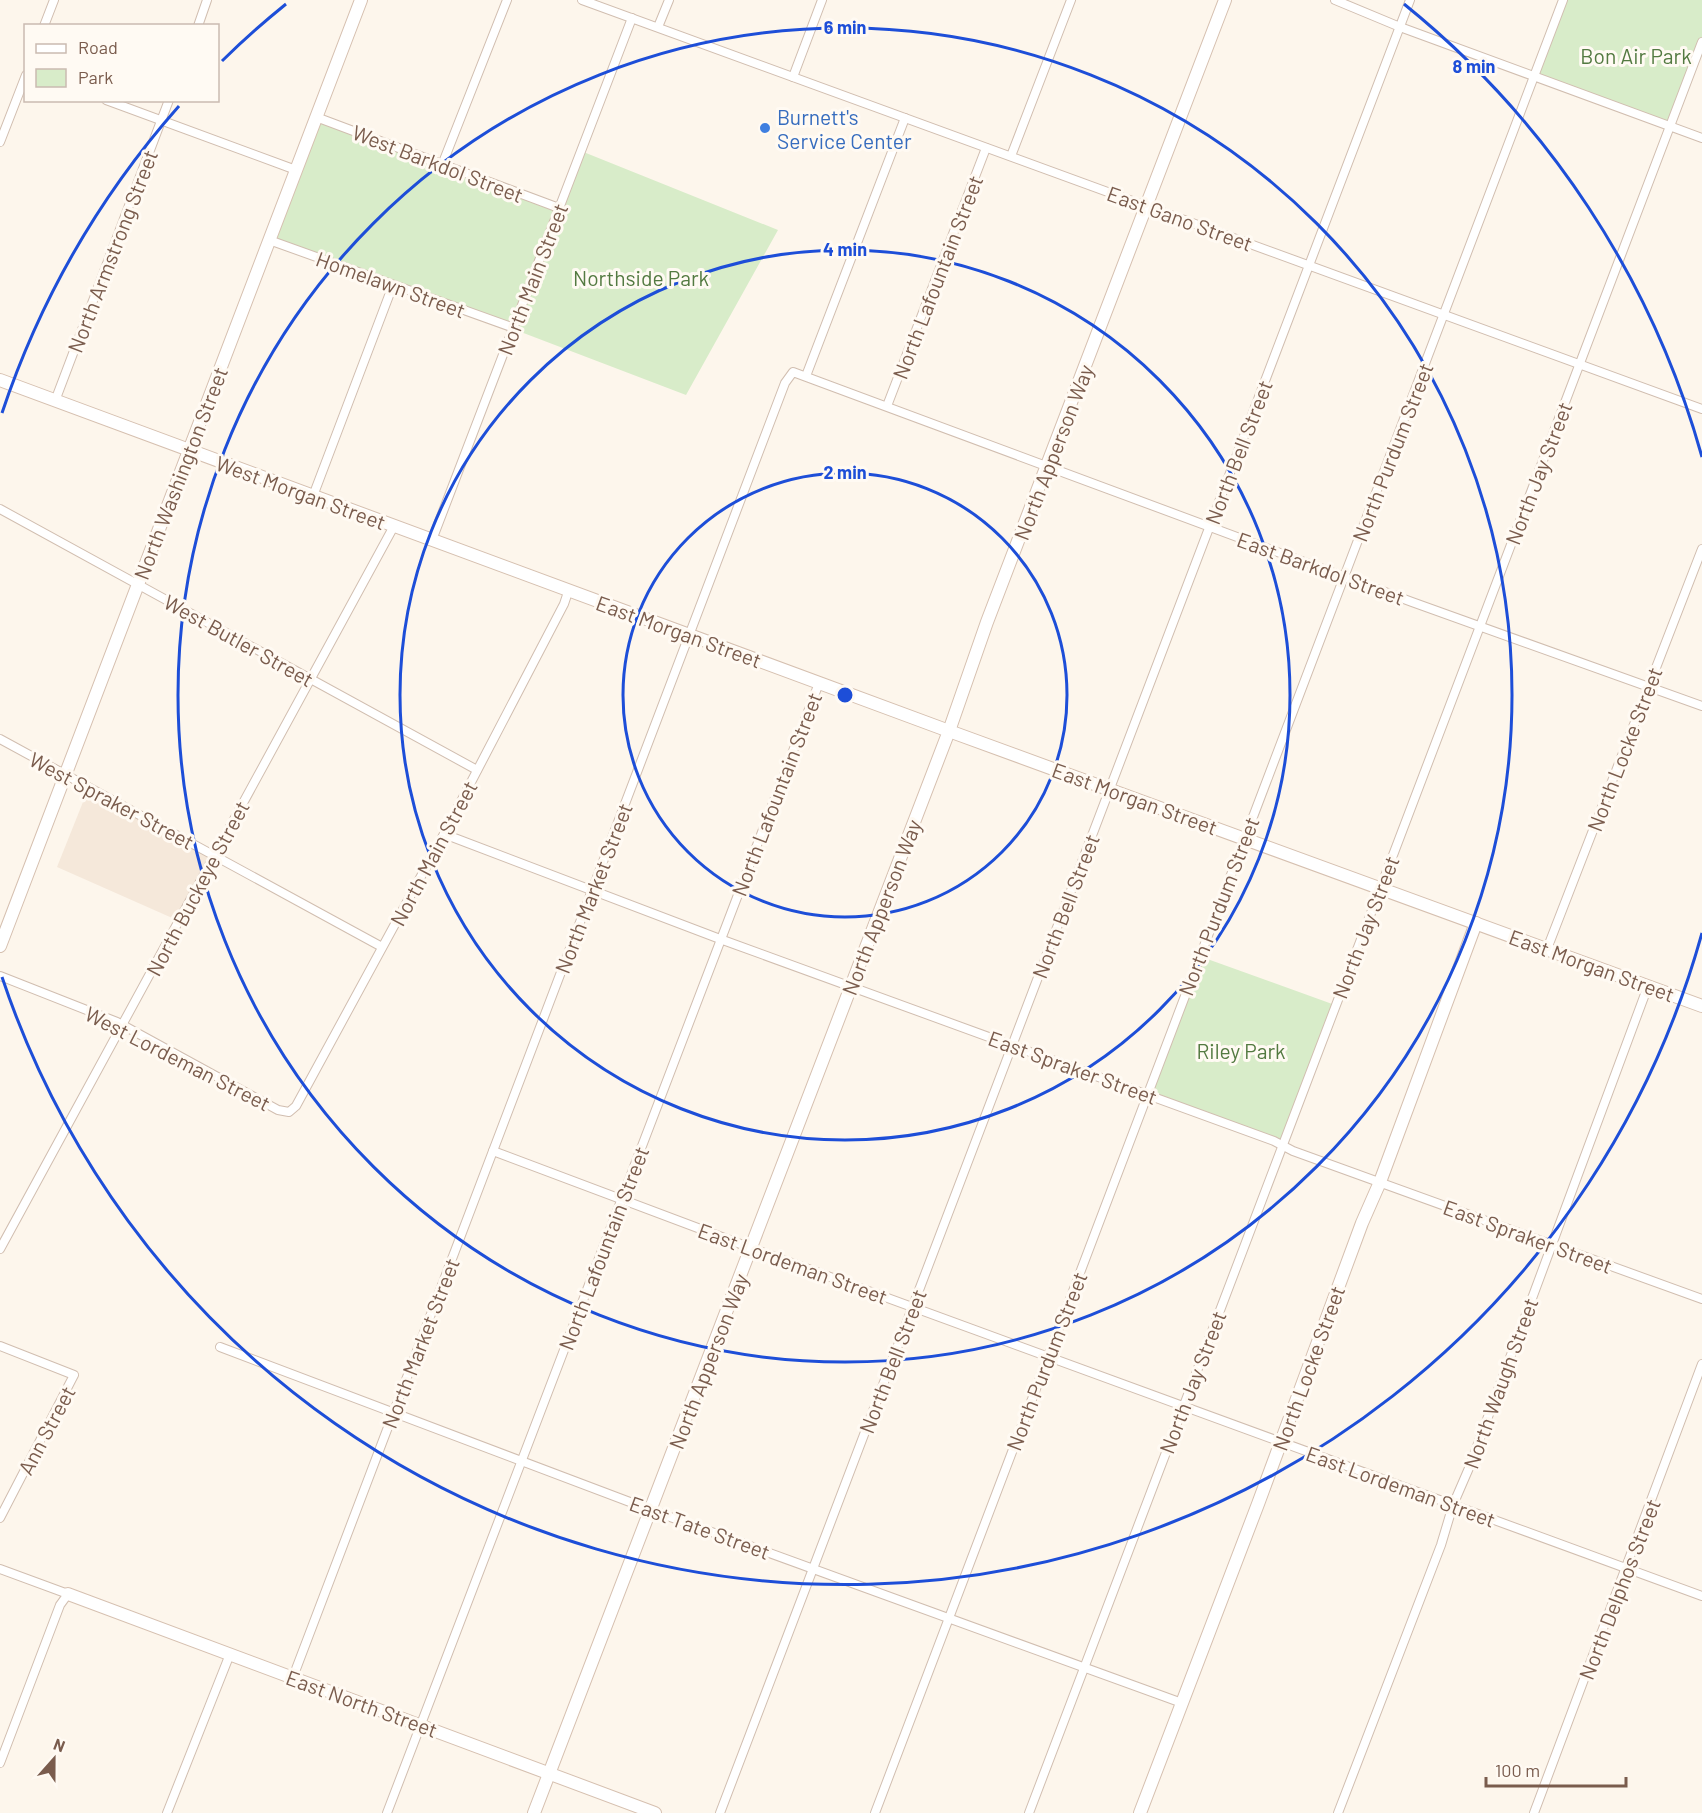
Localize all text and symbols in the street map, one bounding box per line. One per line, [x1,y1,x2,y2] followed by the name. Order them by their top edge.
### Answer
[824,16,866,38] text: 6 min
[24,24,219,102] legend
[78,36,118,58] text: Road
[1580,43,1692,68] park label: Bon Air Park
[1453,55,1495,77] text: 8 min
[78,66,113,88] text: Park
[777,104,912,153] place label: Burnett's Service Center
[349,119,527,207] street label: West Barkdol Street
[758,121,772,135] marker: Burnett's Service Center
[62,146,162,356] street label: North Armstrong Street
[887,172,987,382] street label: North Lafountain Street
[1104,180,1256,256] street label: East Gano Street
[492,200,572,358] street label: North Main Street
[823,238,867,260] text: 4 min
[313,245,469,323] street label: Homelawn Street
[573,265,709,290] park label: Northside Park
[1346,359,1438,545] street label: North Purdum Street
[1008,360,1098,543] street label: North Apperson Way
[128,363,232,583] street label: North Washington Street
[1199,376,1277,528] street label: North Bell Street
[1499,398,1577,548] street label: North Jay Street
[213,450,389,534] street label: West Morgan Street
[823,461,867,483] text: 2 min
[1234,526,1408,610] street label: East Barkdol Street
[160,589,318,691] street label: West Butler Street
[593,589,765,673] street label: East Morgan Street
[1581,663,1667,835] street label: North Locke Street
[835,685,855,705] centre of rings
[726,689,826,899] street label: North Lafountain Street
[25,746,199,854] street label: West Spraker Street
[1049,756,1221,840] street label: East Morgan Street
[384,776,482,930] street label: North Main Street
[140,796,254,980] street label: North Buckeye Street
[549,799,637,977] street label: North Market Street
[1172,813,1264,999] street label: North Purdum Street
[836,815,926,998] street label: North Apperson Way
[1026,830,1104,982] street label: North Bell Street
[1326,852,1404,1002] street label: North Jay Street
[1506,923,1678,1007] street label: East Morgan Street
[81,1000,275,1116] street label: West Lordeman Street
[985,1025,1161,1109] street label: East Spraker Street
[1196,1038,1286,1063] park label: Riley Park
[553,1143,653,1353] street label: North Lafountain Street
[1440,1194,1616,1278] street label: East Spraker Street
[695,1217,891,1309] street label: East Lordeman Street
[376,1254,464,1432] street label: North Market Street
[1000,1268,1092,1454] street label: North Purdum Street
[663,1269,753,1452] street label: North Apperson Way
[1267,1282,1349,1454] street label: North Locke Street
[853,1285,931,1437] street label: North Bell Street
[1457,1294,1543,1472] street label: North Waugh Street
[1153,1307,1231,1457] street label: North Jay Street
[12,1381,80,1479] street label: Ann Street
[1303,1440,1499,1532] street label: East Lordeman Street
[626,1490,774,1564] street label: East Tate Street
[1573,1495,1665,1683] street label: North Delphos Street
[283,1664,441,1742] street label: East North Street
[24,1729,84,1789] north arrow
[51,1734,68,1755] text: N
[1486,1750,1626,1788] scale bar
[1495,1759,1540,1781] text: 100 m

